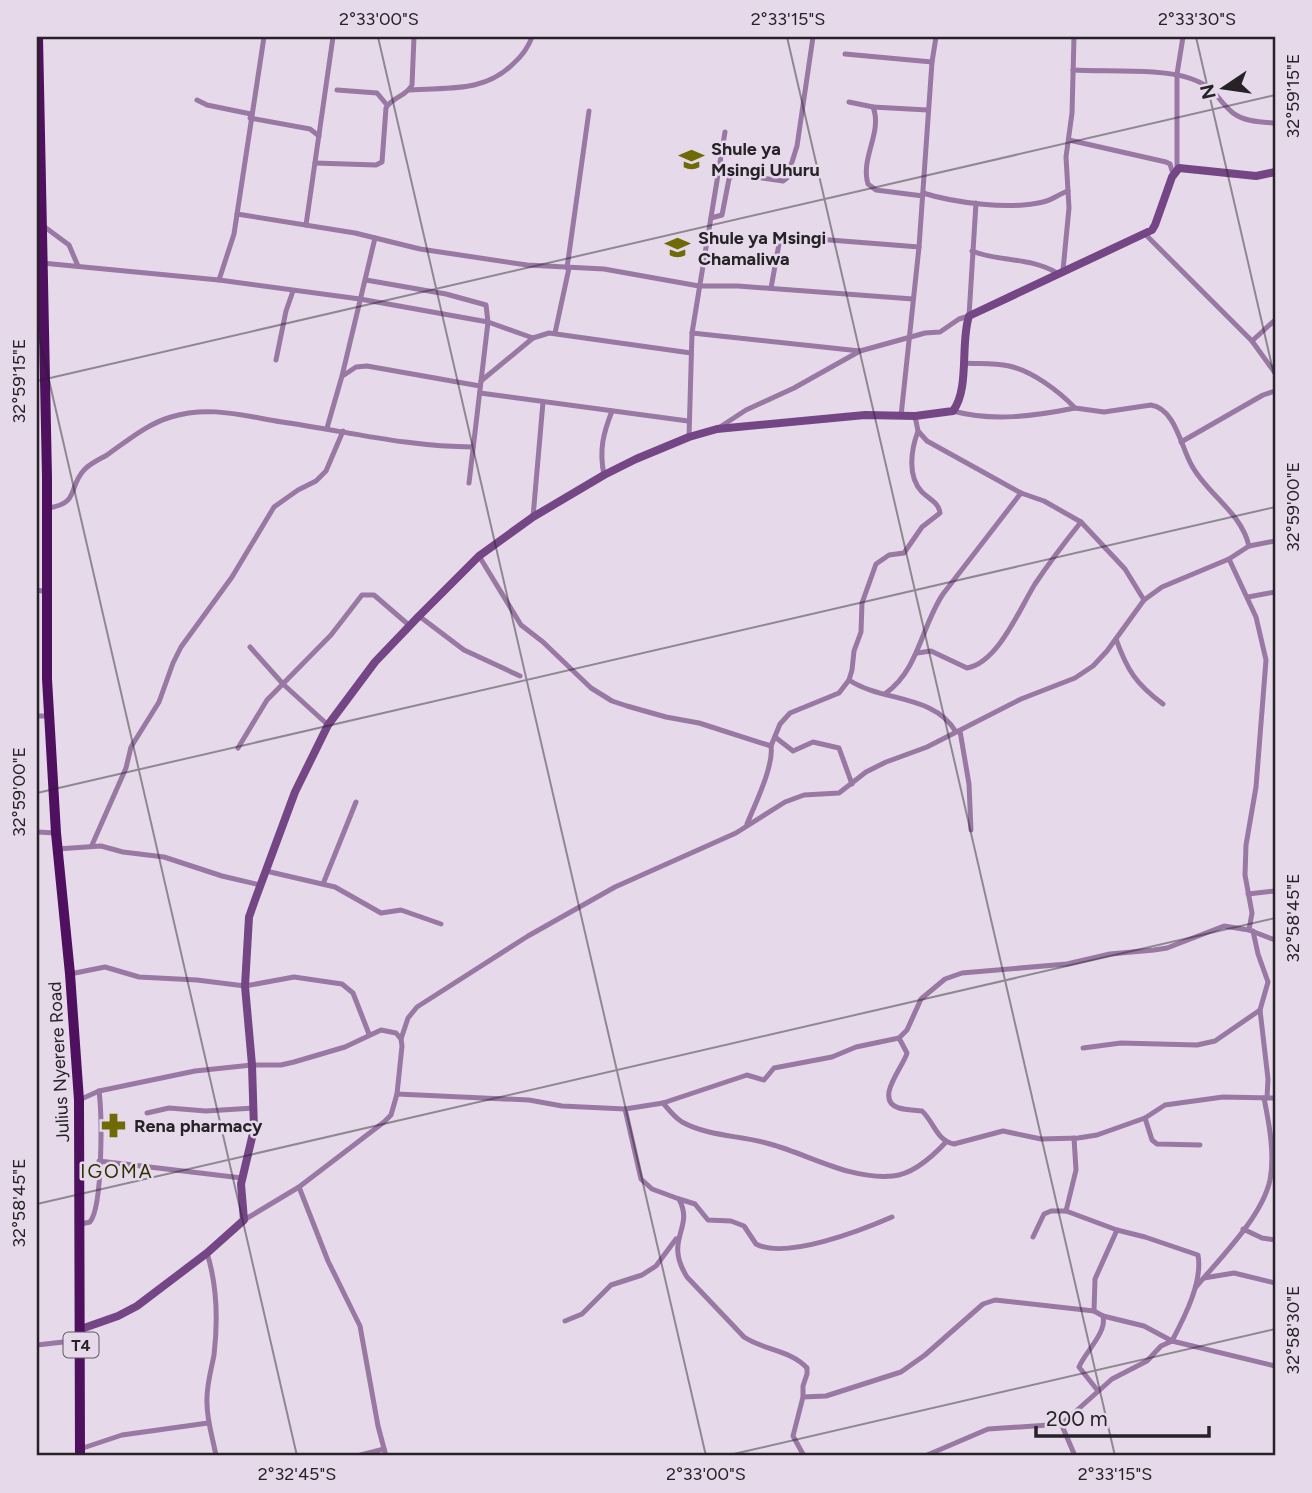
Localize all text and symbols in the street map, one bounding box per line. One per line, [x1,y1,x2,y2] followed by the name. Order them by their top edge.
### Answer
[339,8,419,30] text: 2°33'00"S
[751,8,825,30] text: 2°33'15"S
[1158,8,1236,30] text: 2°33'30"S
[1190,52,1260,122] north arrow
[1282,54,1304,138] text: 32°59'15"E
[1195,82,1221,101] text: N
[711,138,820,181] place label: Shule ya Msingi Uhuru
[677,145,705,173] school or university icon: Shule ya Msingi Uhuru
[698,227,826,270] place label: Shule ya Msingi Chamaliwa
[664,234,692,262] school or university icon: Shule ya Msingi Chamaliwa
[8,339,30,423] text: 32°59'15"E
[1282,462,1304,552] text: 32°59'00"E
[8,747,30,837] text: 32°59'00"E
[1282,873,1304,963] text: 32°58'45"E
[44,981,74,1143] street label: Julius Nyerere Road
[100,1112,128,1140] pharmacy icon: Rena pharmacy
[134,1115,263,1137] place label: Rena pharmacy
[8,1158,30,1248] text: 32°58'45"E
[80,1160,154,1183] district label: IGOMA
[1282,1285,1304,1375] text: 32°58'30"E
[64,1332,98,1358] road number: T4
[1036,1395,1209,1439] scale bar
[1046,1406,1108,1431] text: 200 m
[258,1463,336,1485] text: 2°32'45"S
[666,1463,746,1485] text: 2°33'00"S
[1078,1463,1152,1485] text: 2°33'15"S

